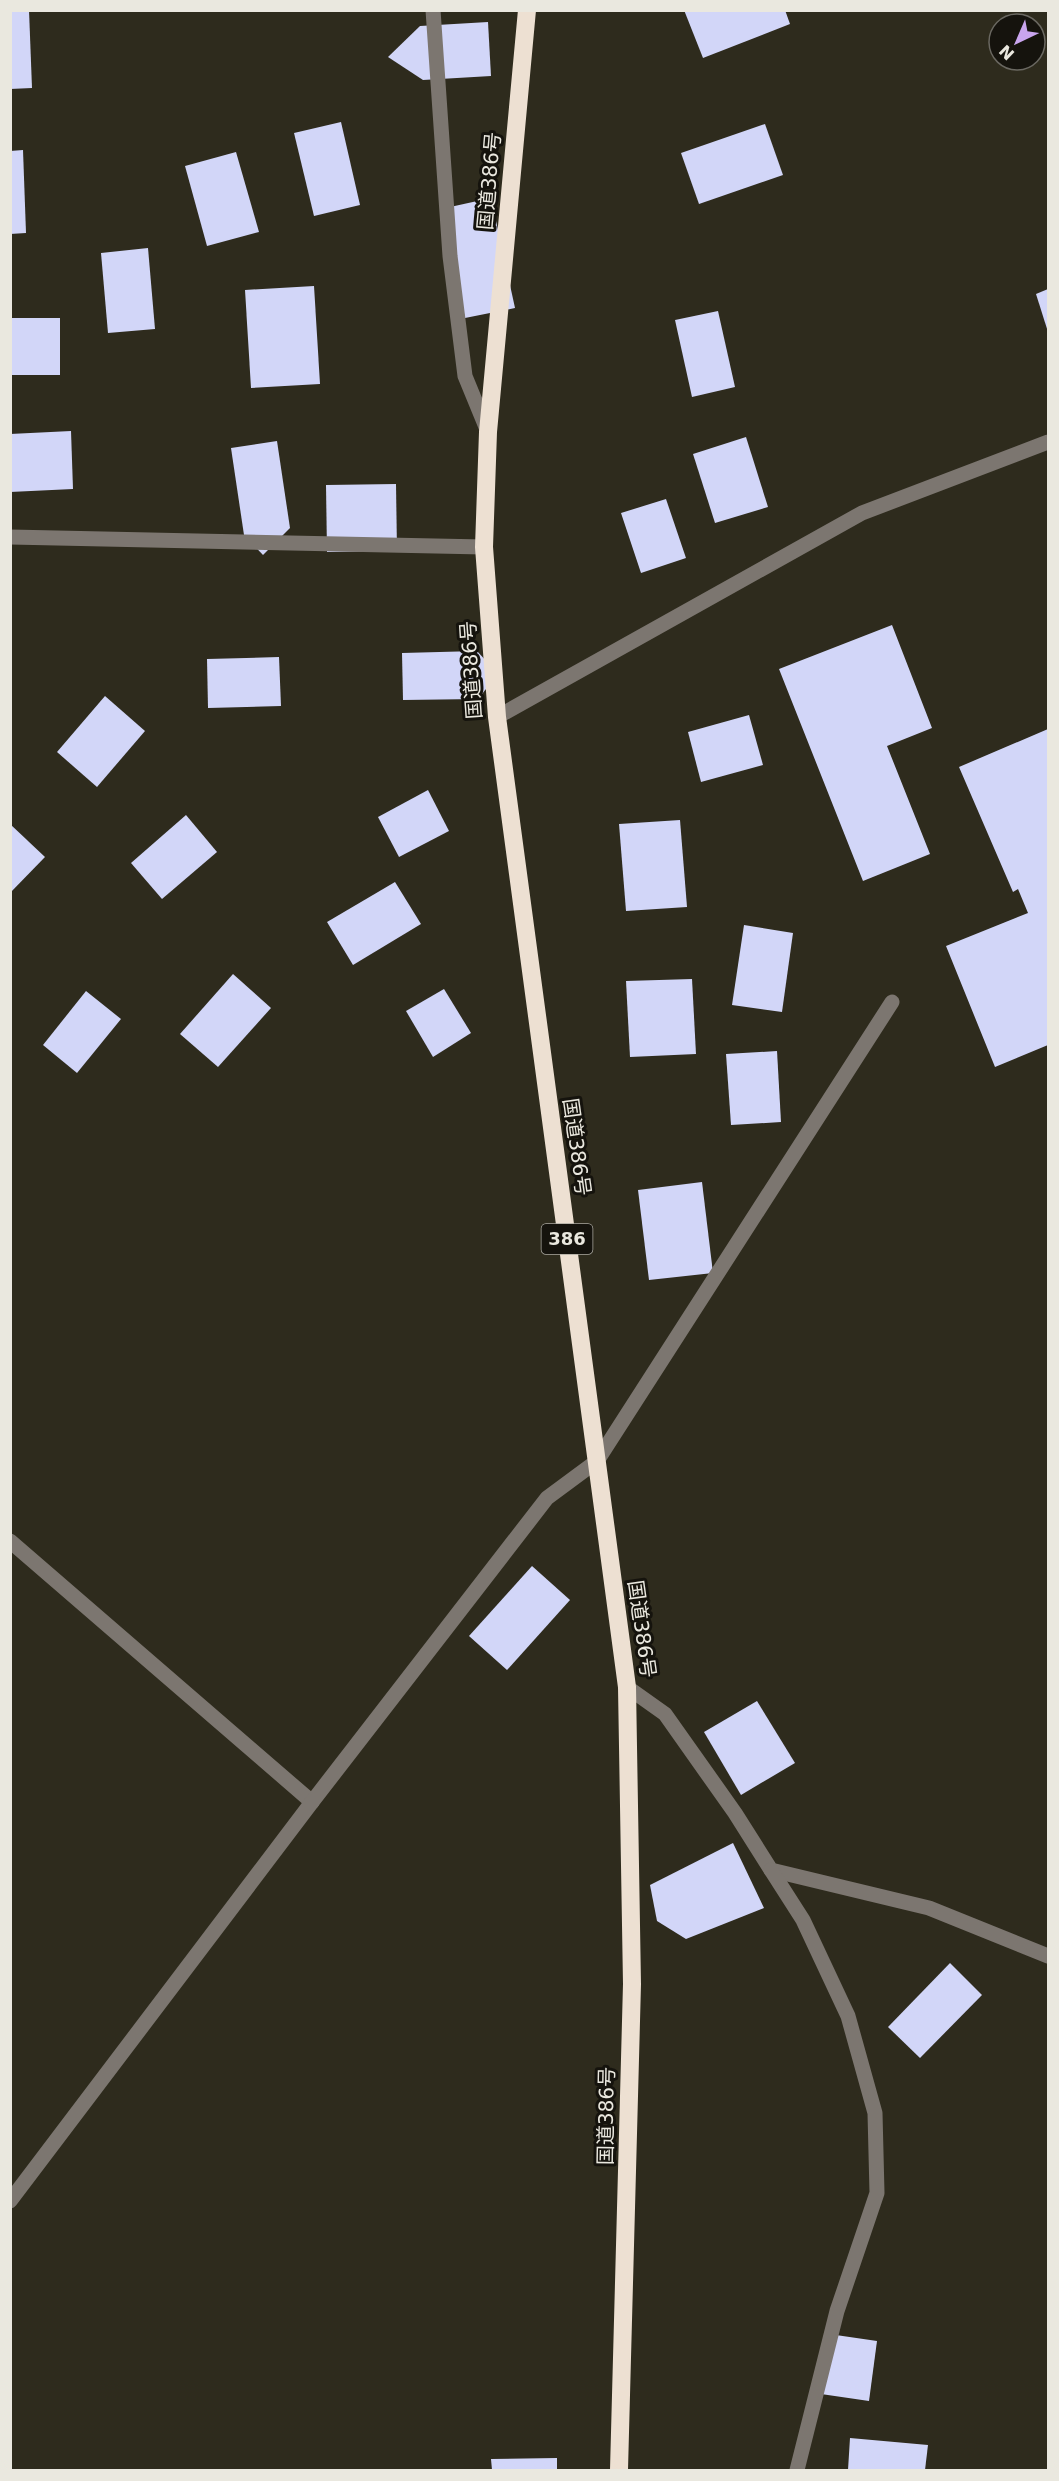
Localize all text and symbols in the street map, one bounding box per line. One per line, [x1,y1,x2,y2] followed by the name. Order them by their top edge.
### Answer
[987,12,1047,72] north arrow
[996,41,1018,64] text: N
[473,131,505,231] street label: 国道386号
[456,620,486,720] street label: 国道386号
[558,1097,596,1197] street label: 国道386号
[542,1224,592,1254] road number: 386
[623,1579,661,1679] street label: 国道386号
[593,2067,619,2165] street label: 国道386号

